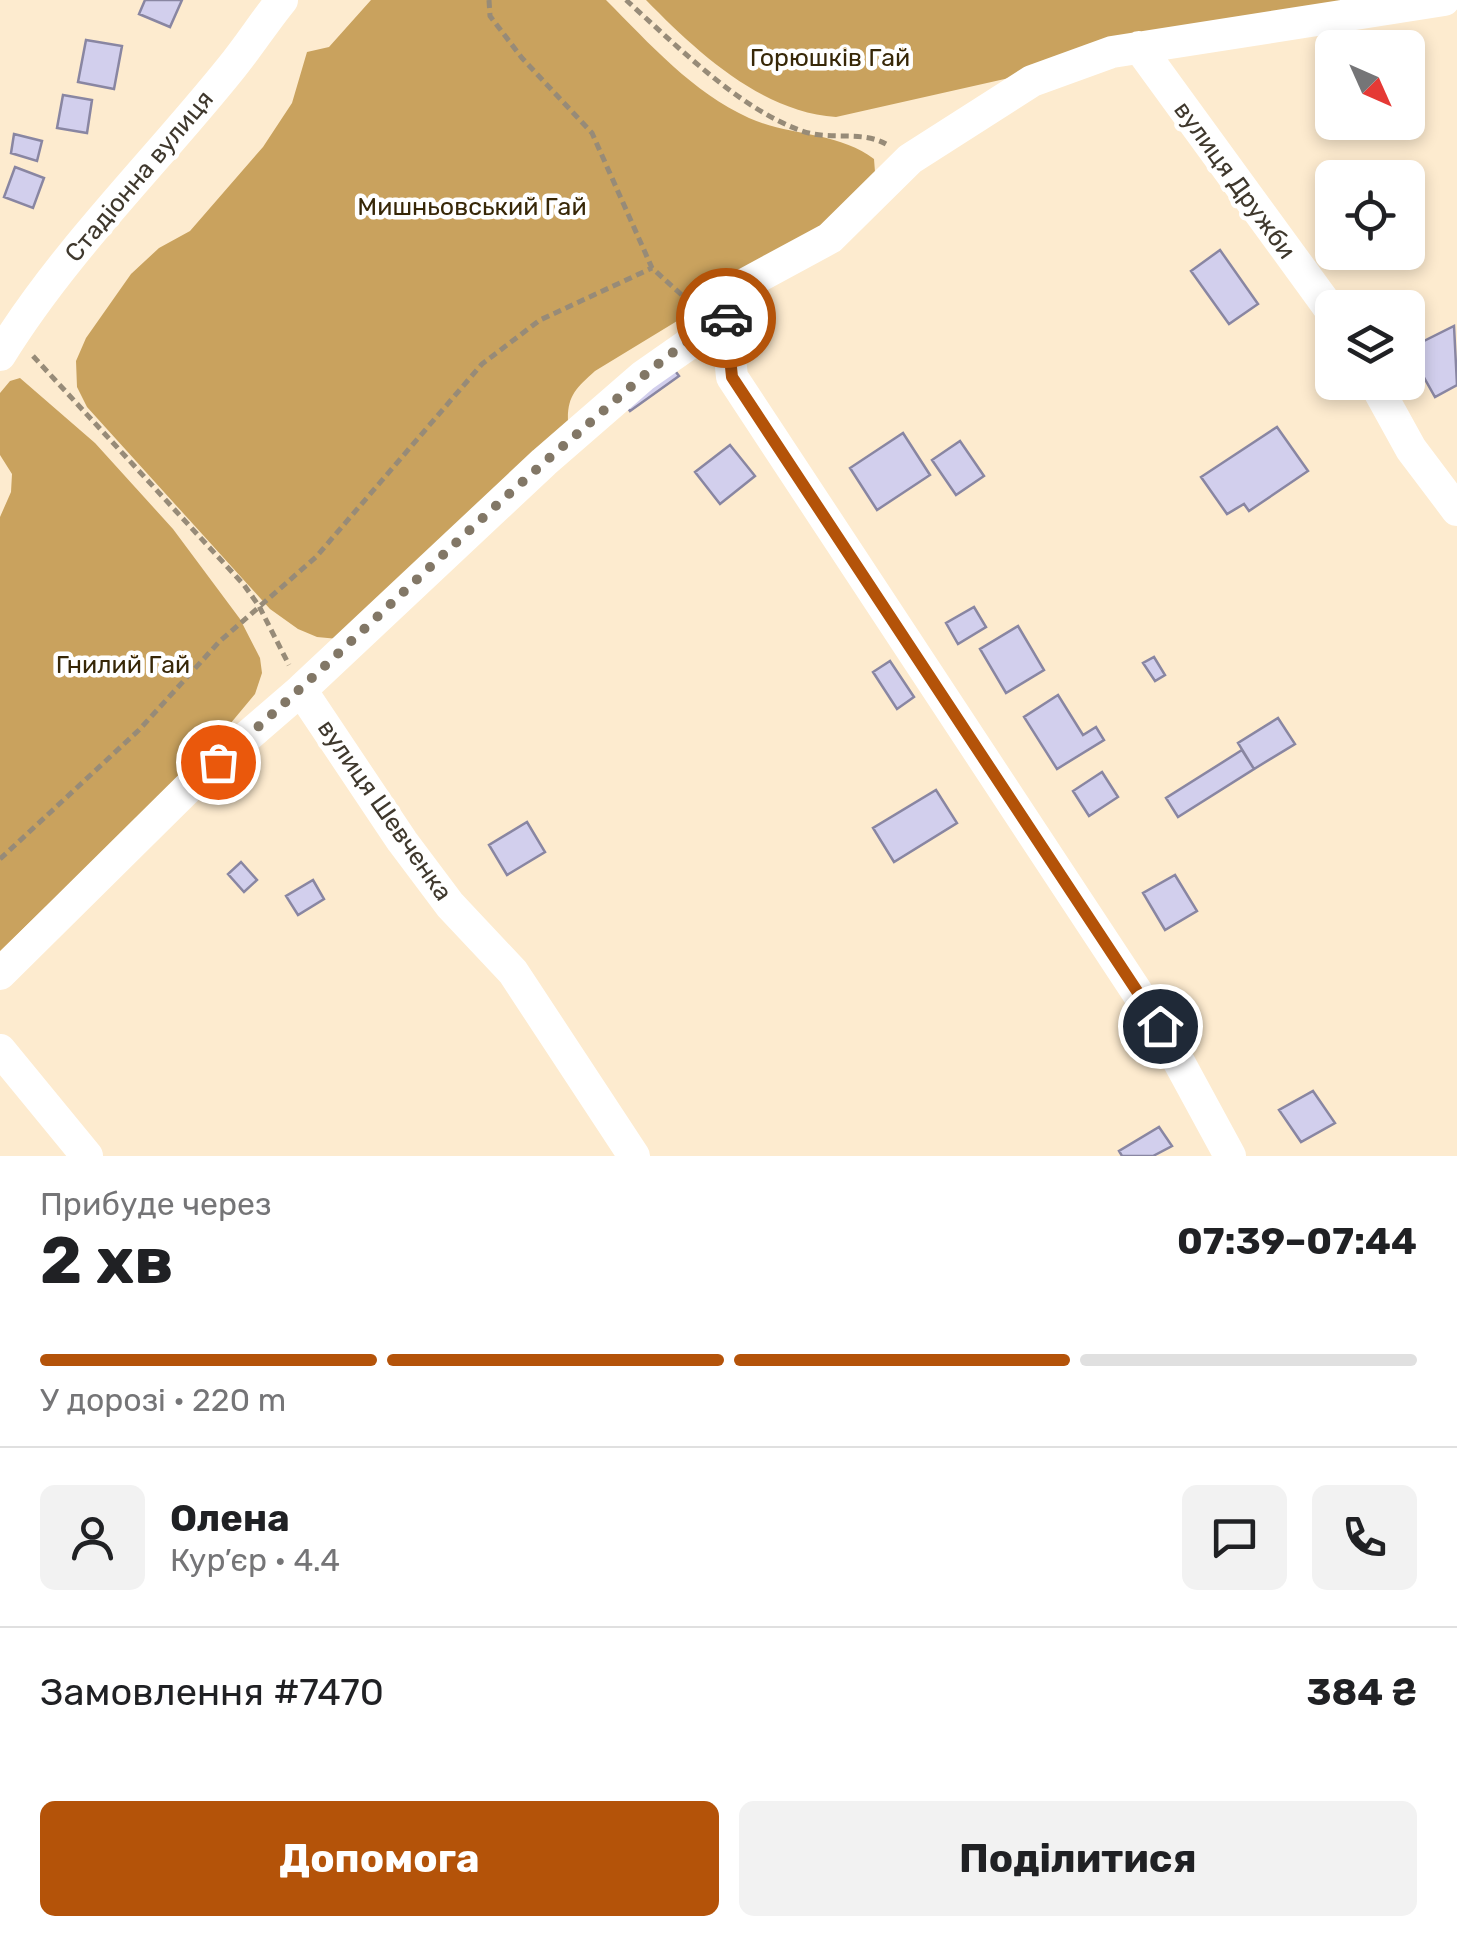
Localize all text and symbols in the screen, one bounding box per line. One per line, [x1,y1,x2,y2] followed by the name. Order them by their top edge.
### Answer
[1315,30,1425,140] north arrow
[1315,30,1425,400] map controls
[750,43,910,72] park label: Горюшків Гай
[59,84,219,268] street label: Стадіонна вулиця
[1168,96,1302,264] street label: вулиця Дружби
[1315,160,1425,270] button: locate
[357,192,587,221] park label: Мишньовський Гай
[676,268,776,368] courier
[1315,290,1425,400] button: layers
[699,291,754,346] icon: car
[56,650,190,679] park label: Гнилий Гай
[312,714,458,906] street label: вулиця Шевченка
[176,720,261,805] pin
[191,735,246,790] icon: bag
[1118,984,1203,1069] pin
[1133,999,1188,1054] icon: home
[40,1185,271,1223] text: Прибуде через
[1177,1218,1417,1264] text: 07:39–07:44
[40,1222,174,1299] text: 2 хв
[40,1381,286,1419] text: У дорозі · 220 m
[40,1485,145,1590] button: person
[1182,1485,1287,1590] button: chat
[1312,1485,1417,1590] button: phone
[170,1495,290,1541] text: Олена
[170,1541,340,1579] text: Кур’єр · 4.4
[40,1669,384,1715] text: Замовлення #7470
[1306,1669,1417,1715] text: 384 ₴
[40,1801,719,1916] button: Допомога
[739,1801,1417,1916] button: Поділитися

